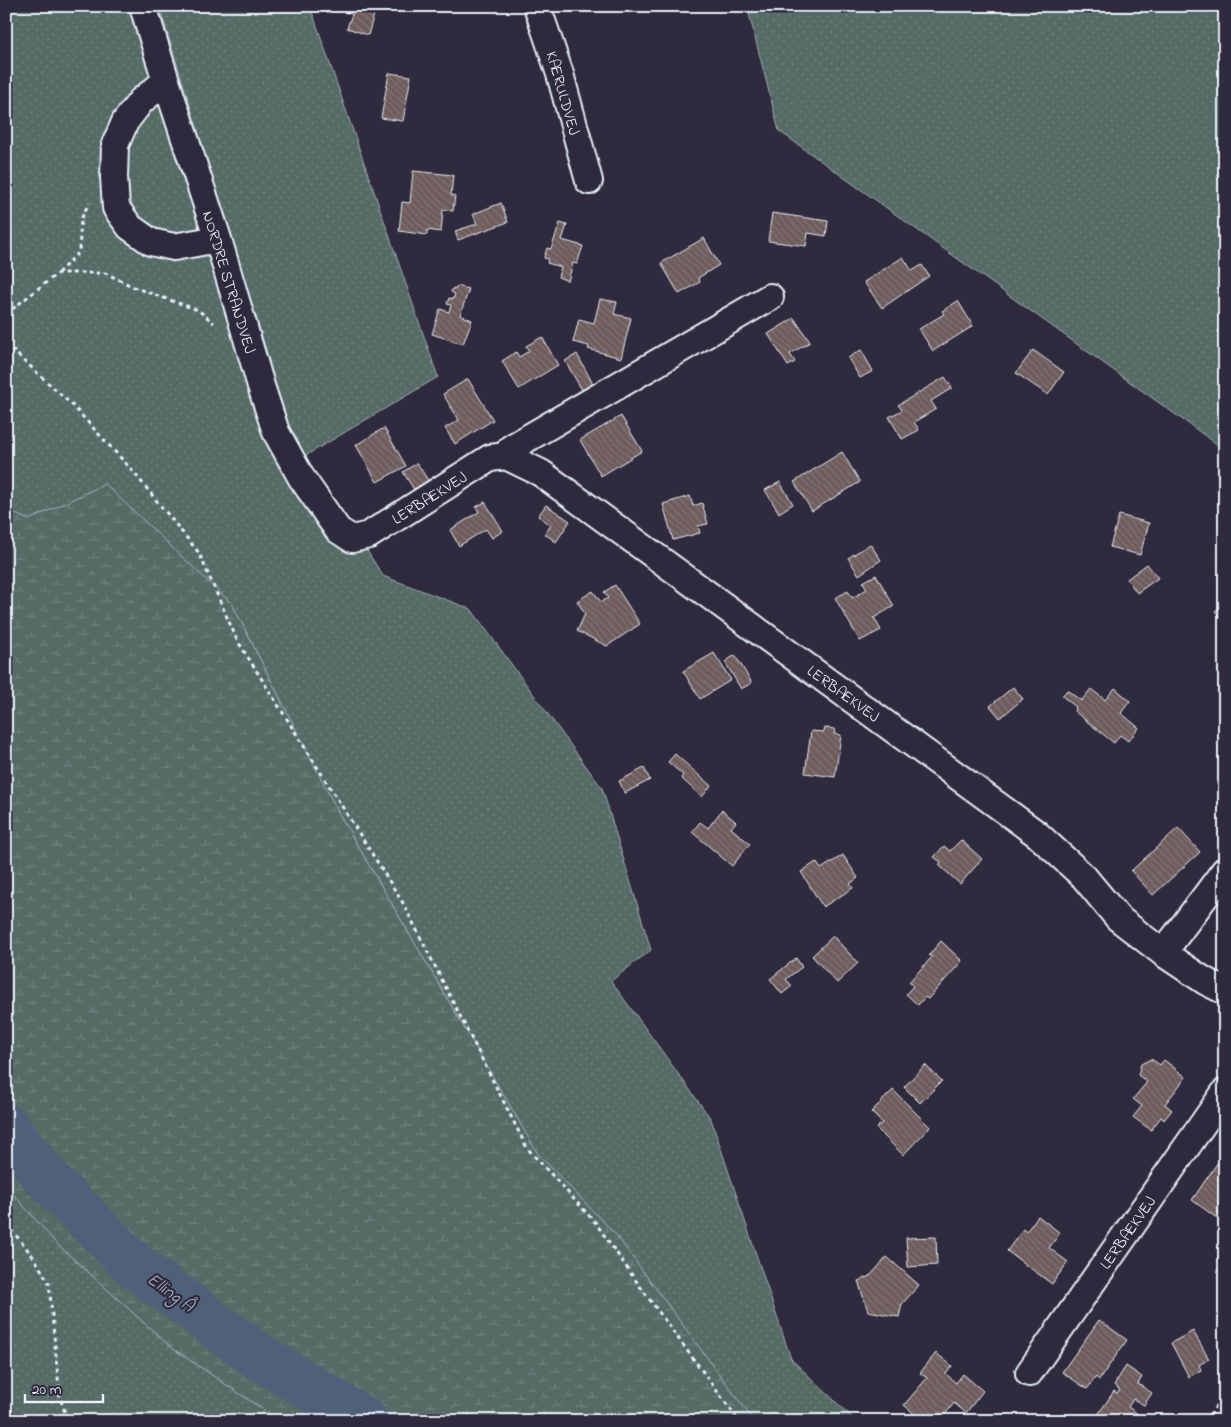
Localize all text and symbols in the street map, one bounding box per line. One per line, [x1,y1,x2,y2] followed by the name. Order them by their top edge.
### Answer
[539,49,586,138] street label: KÆRULDVEJ
[195,208,261,357] street label: NORDRE STRANDVEJ
[388,466,473,531] street label: LERBÆKVEJ
[801,660,884,729] street label: LERBÆKVEJ
[1094,1191,1163,1275] street label: LERBÆKVEJ
[141,1268,200,1320] water label: Elling Å
[25,1372,102,1404] scale bar
[32,1379,62,1401] text: 20 m

